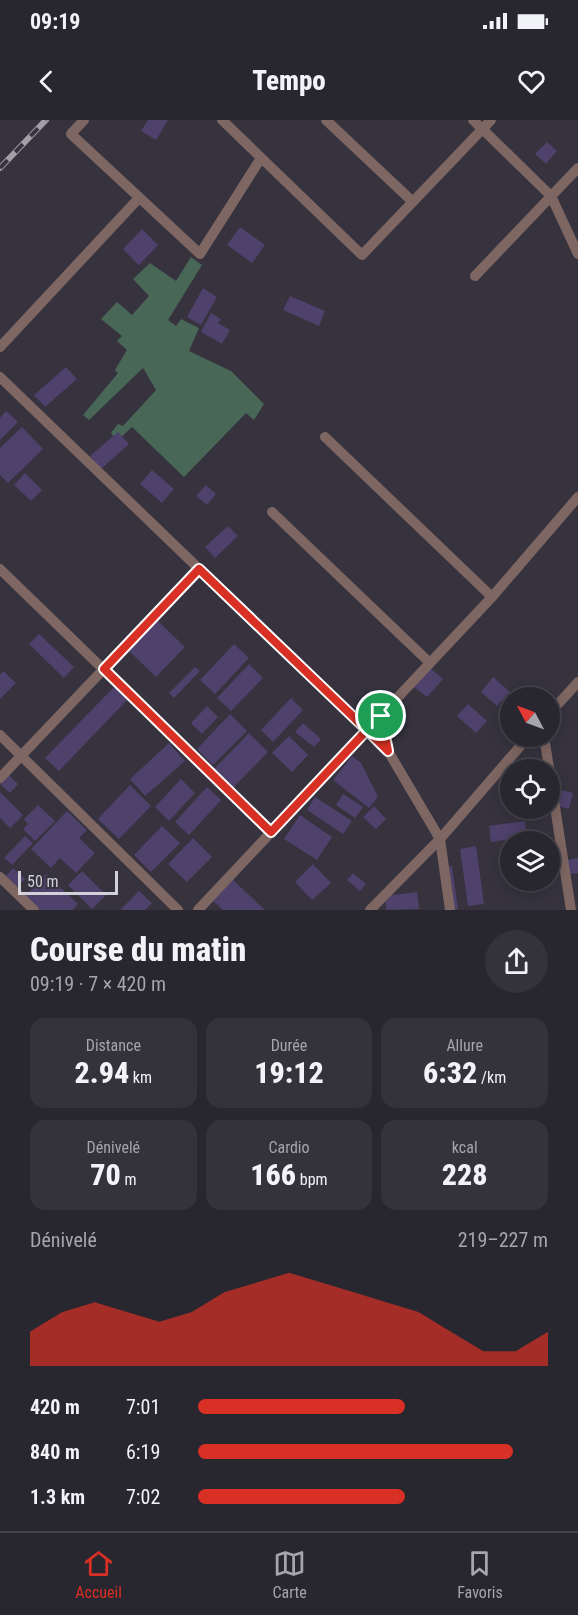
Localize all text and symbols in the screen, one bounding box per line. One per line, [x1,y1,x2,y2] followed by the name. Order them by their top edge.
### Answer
[30,9,81,34] text: 09:19
[30,65,63,98] icon: back
[252,65,326,97] text: Tempo
[515,65,548,98] icon: heart
[500,687,560,747] north arrow
[500,687,560,891] map controls
[355,690,406,741] pin
[364,699,397,732] icon: arrive
[500,759,560,819] button: locate
[500,831,560,891] button: layers
[18,868,118,896] scale bar
[27,872,59,891] text: 50 m
[30,930,246,969] text: Course du matin
[485,930,548,993] button: share
[30,972,166,996] text: 09:19 · 7 × 420 m
[86,1036,141,1055] text: Distance
[271,1036,307,1055] text: Durée
[446,1036,483,1055] text: Allure
[75,1055,129,1090] text: 2.94
[254,1055,324,1090] text: 19:12
[423,1055,477,1090] text: 6:32
[129,1068,152,1087] text: km
[477,1068,506,1087] text: /km
[87,1138,140,1157] text: Dénivelé
[268,1138,310,1157] text: Cardio
[452,1138,478,1157] text: kcal
[90,1157,121,1192] text: 70
[250,1157,296,1192] text: 166
[442,1157,488,1192] text: 228
[121,1170,136,1189] text: m
[296,1170,328,1189] text: bpm
[30,1228,97,1252] text: Dénivelé
[458,1228,548,1252] text: 219–227 m
[30,1395,80,1419] text: 420 m
[126,1395,160,1419] text: 7:01
[30,1440,80,1464] text: 840 m
[126,1440,160,1464] text: 6:19
[30,1485,85,1509] text: 1.3 km
[126,1485,160,1509] text: 7:02
[75,1547,122,1602] tab: Accueil
[272,1547,307,1602] tab: Carte
[457,1547,503,1602] tab: Favoris

